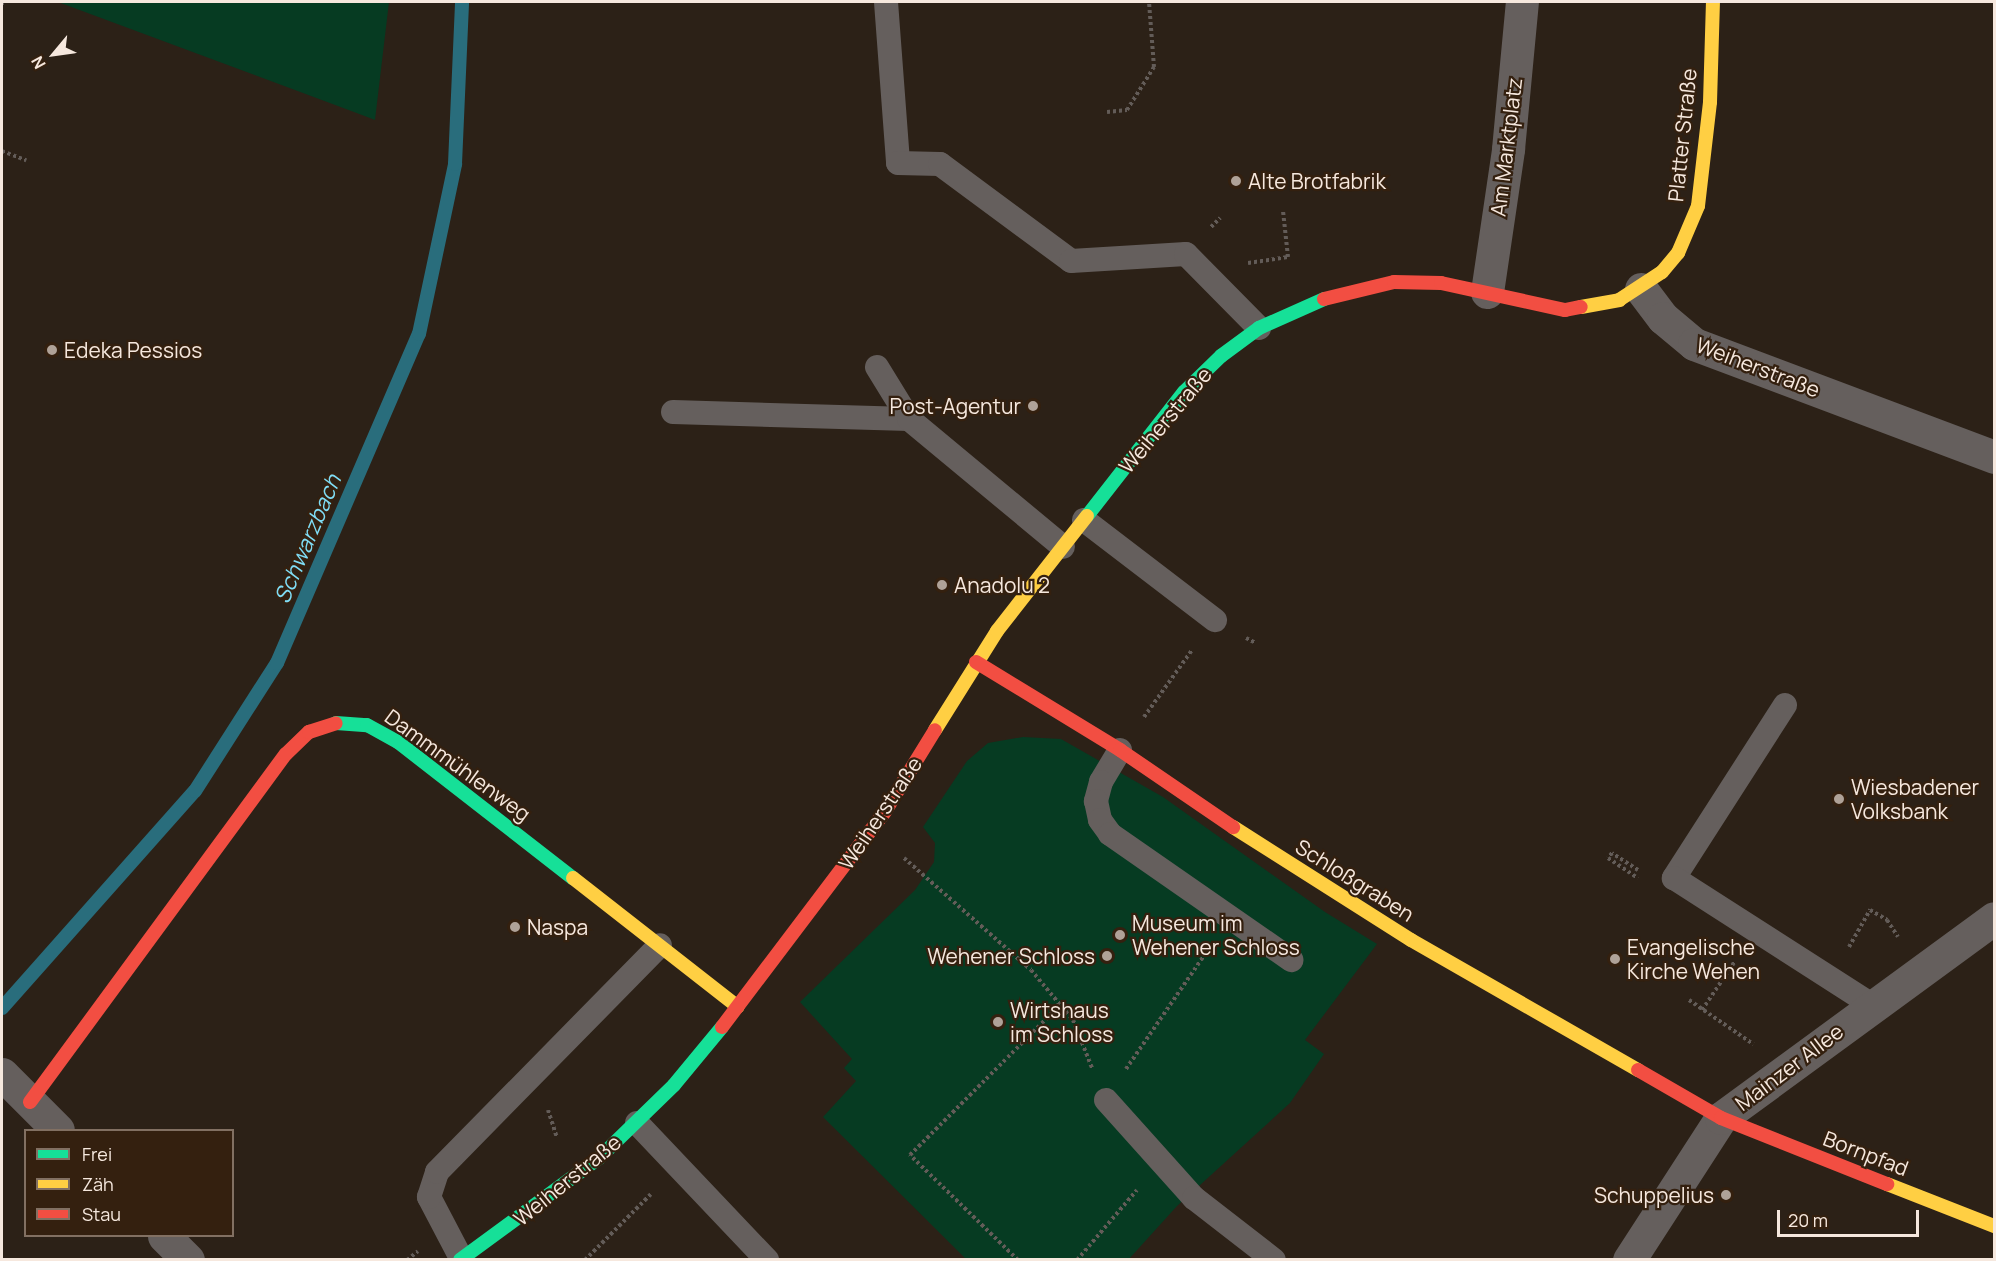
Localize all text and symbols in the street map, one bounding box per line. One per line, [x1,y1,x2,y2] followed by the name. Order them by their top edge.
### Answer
[24,24,84,84] north arrow
[26,52,51,73] text: N
[1662,67,1702,203] street label: Platter Straße
[1485,76,1527,218] street label: Am Marktplatz
[1248,168,1386,194] place label: Alte Brotfabrik
[1229,174,1243,188] marker: Alte Brotfabrik
[1693,332,1823,402] street label: Weiherstraße
[64,337,202,363] place label: Edeka Pessios
[45,343,59,357] marker: Edeka Pessios
[1113,362,1217,478] street label: Weiherstraße
[890,393,1021,419] place label: Post-Agentur
[1026,399,1040,413] marker: Post-Agentur
[269,471,347,607] water label: Schwarzbach
[954,572,1050,598] place label: Anadolu 2
[935,578,949,592] marker: Anadolu 2
[380,704,536,826] street label: Dammmühlenweg
[833,752,927,874] street label: Weiherstraße
[1851,774,1979,824] place label: Wiesbadener Volksbank
[1832,792,1846,806] marker: Wiesbadener Volksbank
[1291,834,1419,926] street label: Schloßgraben
[1132,910,1300,960] place label: Museum im Wehener Schloss
[527,914,588,940] place label: Naspa
[508,920,522,934] marker: Naspa
[1113,928,1127,942] marker: Museum im Wehener Schloss
[1627,934,1760,984] place label: Evangelische Kirche Wehen
[927,943,1095,969] place label: Wehener Schloss
[1100,949,1114,963] marker: Wehener Schloss
[1608,952,1622,966] marker: Evangelische Kirche Wehen
[1010,997,1113,1047] place label: Wirtshaus im Schloss
[991,1015,1005,1029] marker: Wirtshaus im Schloss
[1730,1018,1848,1116] street label: Mainzer Allee
[1820,1125,1912,1181] street label: Bornpfad
[24,1129,234,1237] legend
[508,1129,626,1231] street label: Weiherstraße
[82,1142,112,1166] text: Frei
[82,1172,114,1196] text: Zäh
[1594,1182,1714,1208] place label: Schuppelius
[1719,1188,1733,1202] marker: Schuppelius
[1780,1198,1922,1236] scale bar
[82,1202,121,1226] text: Stau
[1788,1208,1828,1232] text: 20 m

